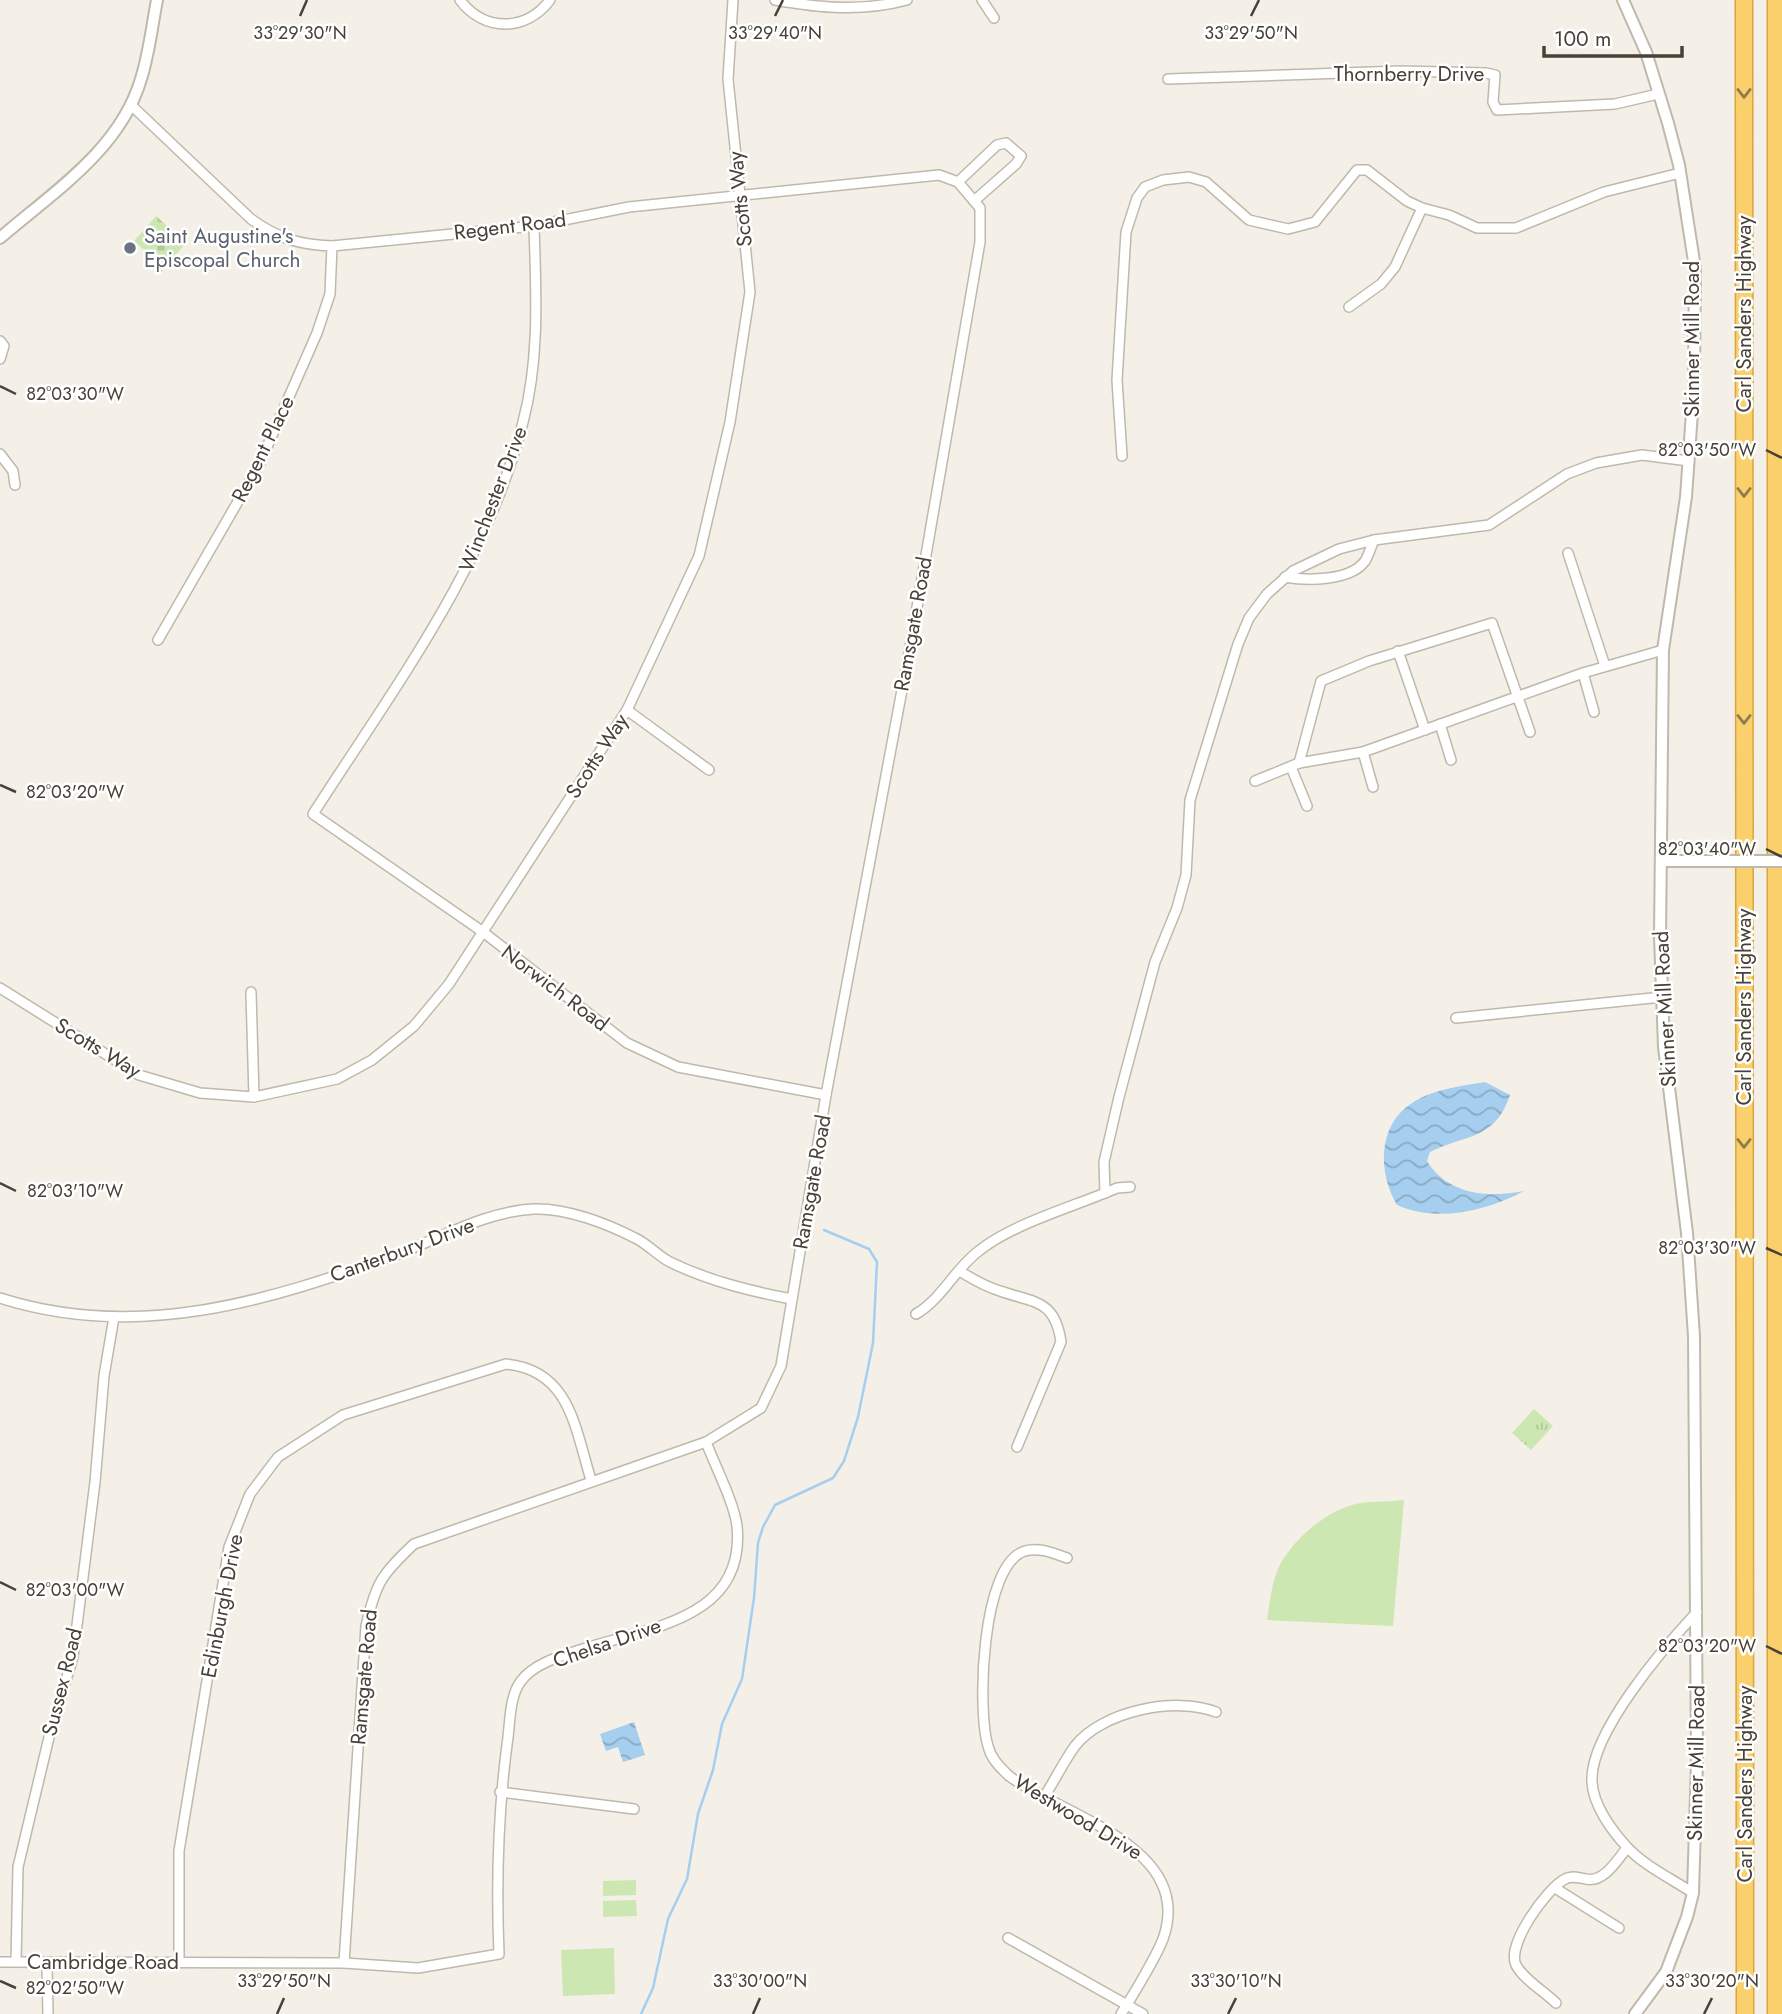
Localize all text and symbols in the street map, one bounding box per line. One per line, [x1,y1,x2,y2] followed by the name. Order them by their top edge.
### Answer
[1544,14,1682,58] scale bar
[253,20,347,46] text: 33°29'30"N
[728,20,822,46] text: 33°29'40"N
[1204,20,1298,46] text: 33°29'50"N
[1554,24,1611,54] text: 100 m
[1334,59,1484,89] street label: Thornberry Drive
[1736,88,1752,98] one-way arrow
[720,149,760,248] street label: Scotts Way
[452,204,568,248] street label: Regent Road
[1729,215,1759,413] street label: Carl Sanders Highway
[144,221,301,275] place label: Saint Augustine's Episcopal Church
[122,240,138,256] marker: Saint Augustine's Episcopal Church
[1677,261,1707,417] street label: Skinner Mill Road
[26,381,124,407] text: 82°03'30"W
[224,391,302,507] street label: Regent Place
[451,422,535,576] street label: Winchester Drive
[1658,437,1756,463] text: 82°03'50"W
[1736,487,1752,497] one-way arrow
[886,554,940,694] street label: Ramsgate Road
[558,707,636,804] street label: Scotts Way
[1736,714,1752,725] one-way arrow
[26,779,124,805] text: 82°03'20"W
[1658,836,1756,862] text: 82°03'40"W
[1729,908,1759,1106] street label: Carl Sanders Highway
[1646,930,1684,1088] street label: Skinner Mill Road
[495,938,615,1038] street label: Norwich Road
[49,1010,147,1086] street label: Scotts Way
[785,1112,839,1252] street label: Ramsgate Road
[1736,1138,1752,1148] one-way arrow
[27,1178,123,1204] text: 82°03'10"W
[326,1210,479,1290] street label: Canterbury Drive
[1658,1235,1756,1261] text: 82°03'30"W
[193,1531,251,1680] street label: Edinburgh Drive
[26,1577,124,1603] text: 82°03'00"W
[343,1608,385,1746] street label: Ramsgate Road
[549,1610,665,1676] street label: Chelsa Drive
[34,1625,90,1739] street label: Sussex Road
[1658,1633,1756,1659] text: 82°03'20"W
[1680,1685,1712,1841] street label: Skinner Mill Road
[1730,1685,1760,1883] street label: Carl Sanders Highway
[1008,1767,1148,1867] street label: Westwood Drive
[27,1947,179,1977] street label: Cambridge Road
[237,1968,331,1994] text: 33°29'50"N
[713,1968,807,1994] text: 33°30'00"N
[1190,1968,1282,1994] text: 33°30'10"N
[1665,1968,1759,1994] text: 33°30'20"N
[26,1975,124,2001] text: 82°02'50"W

